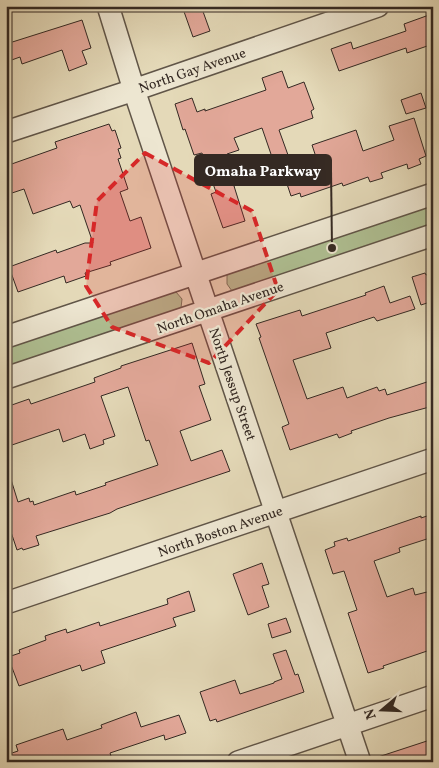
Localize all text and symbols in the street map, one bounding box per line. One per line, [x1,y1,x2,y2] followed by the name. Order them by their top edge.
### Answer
[136,44,249,99] street label: North Gay Avenue
[195,155,331,185] callout: Omaha Parkway
[205,162,322,183] text: Omaha Parkway
[154,278,287,339] street label: North Omaha Avenue
[203,325,260,444] street label: North Jessup Street
[155,502,286,563] street label: North Boston Avenue
[356,686,406,736] north arrow
[360,706,382,722] text: N

